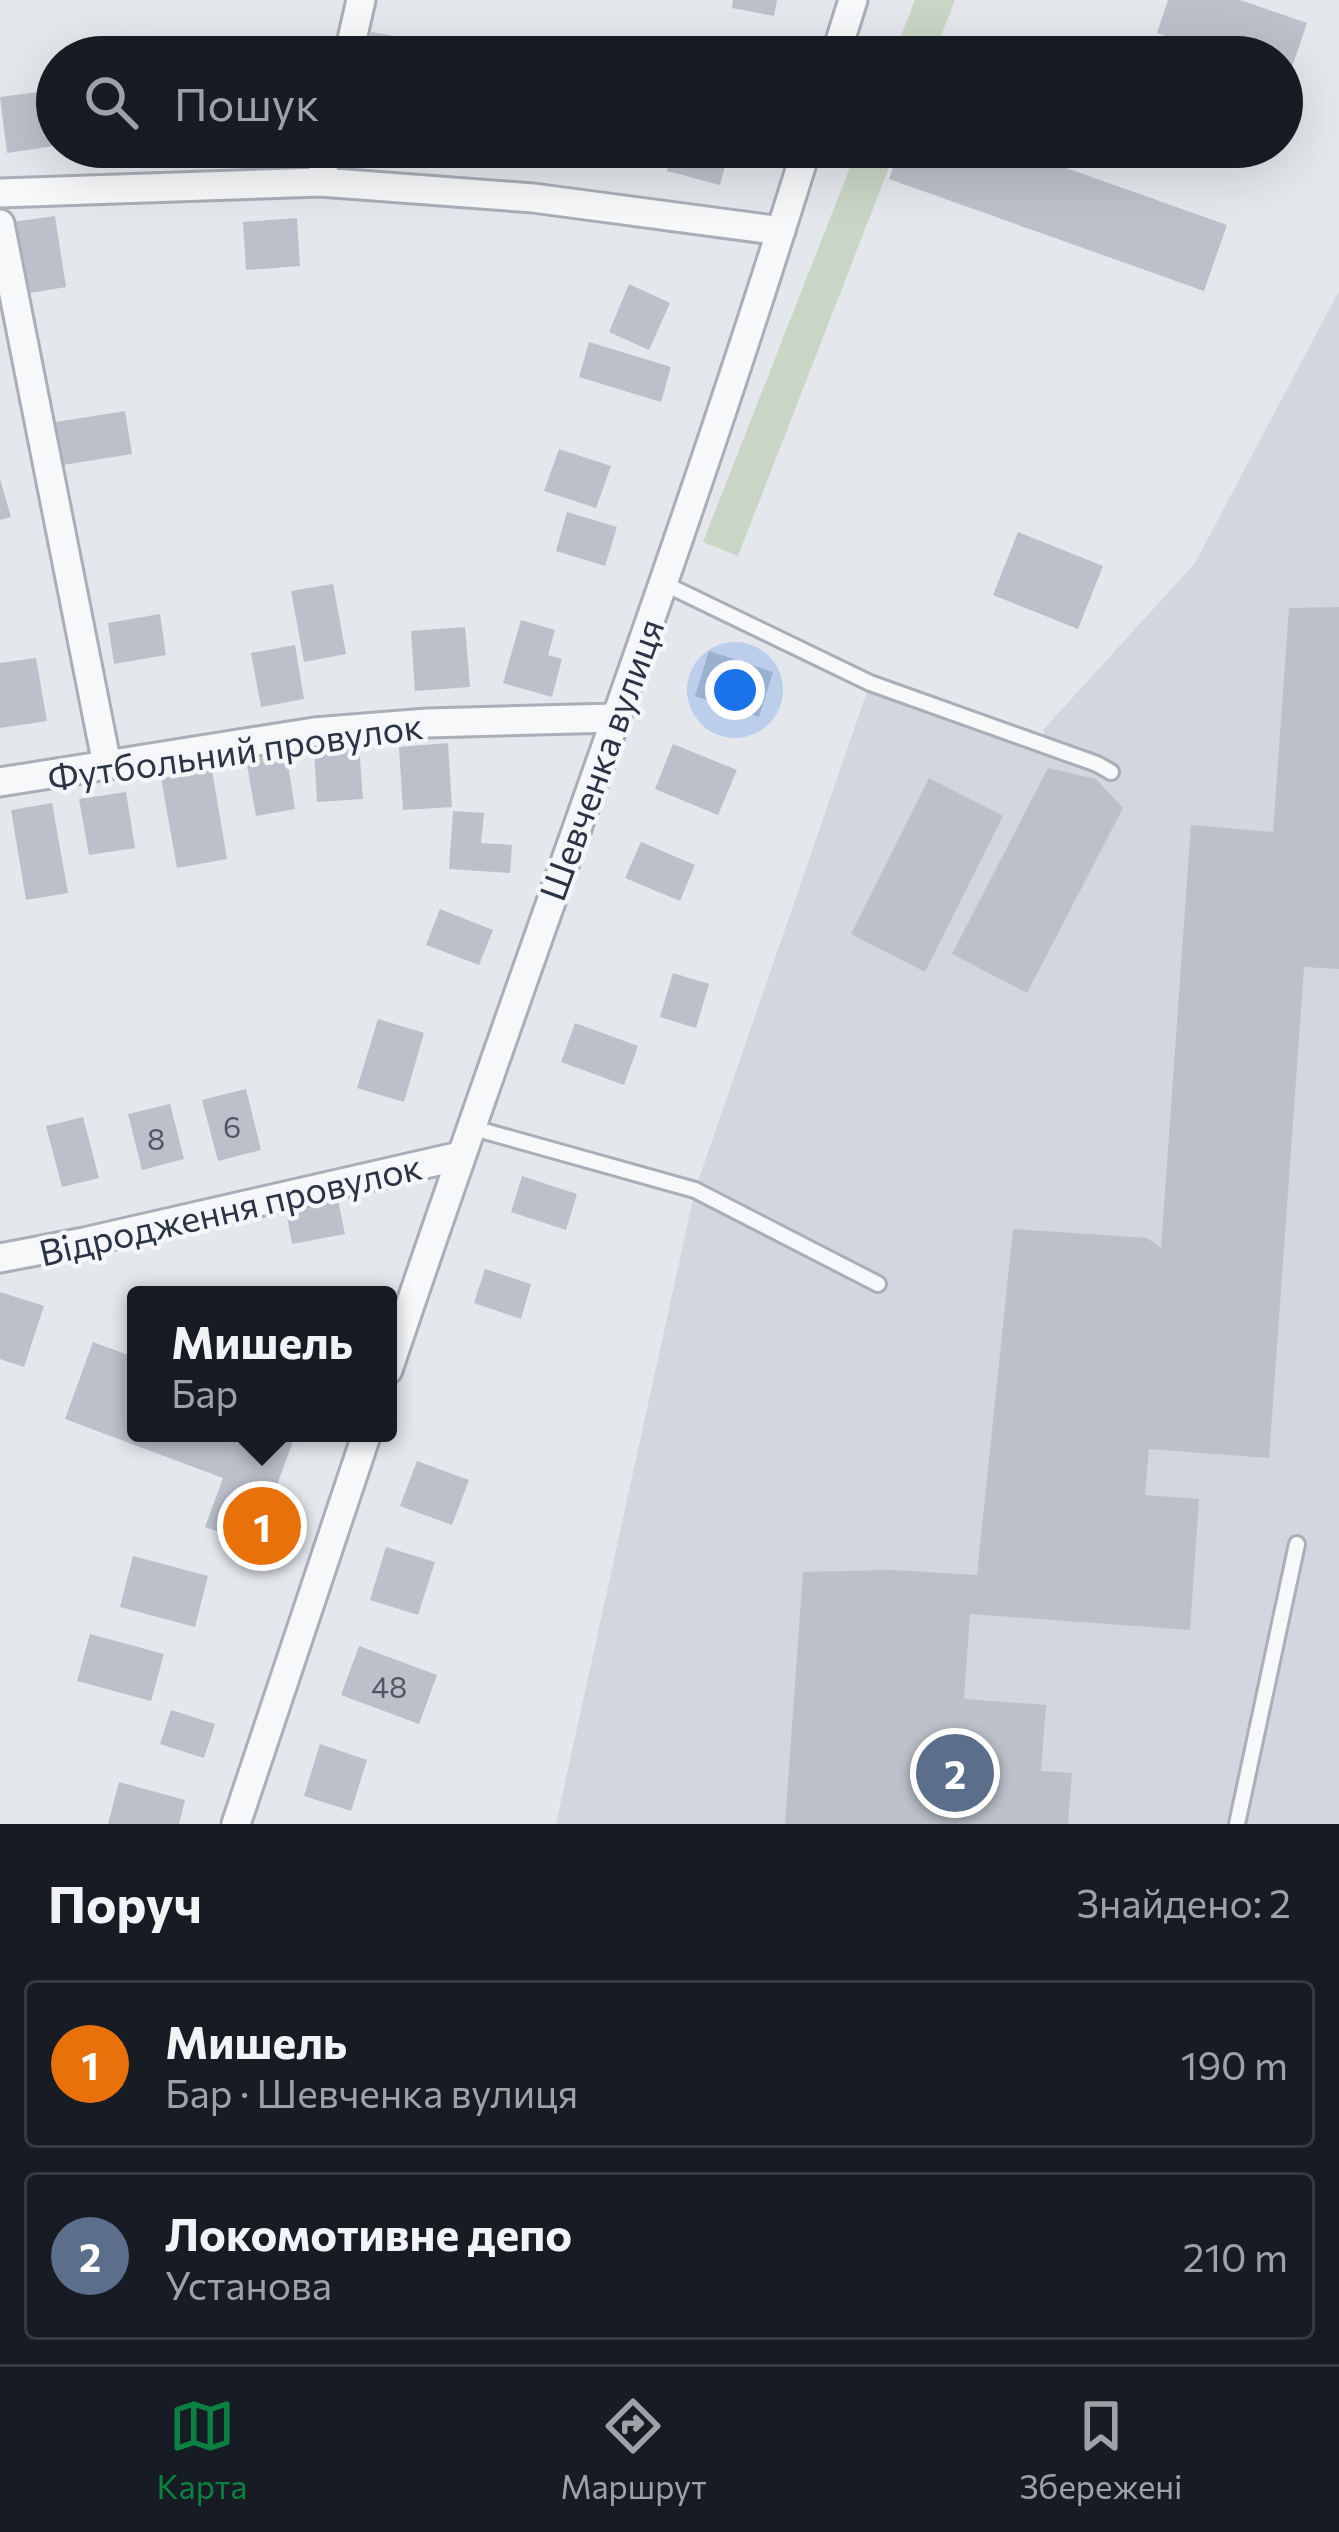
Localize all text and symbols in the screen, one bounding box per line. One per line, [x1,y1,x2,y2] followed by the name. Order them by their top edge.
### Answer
[36,36,1303,168] search box
[78,69,144,135] icon: search
[174,75,319,130] text: Пошук
[529,612,671,906] street label: Шевченка вулиця
[705,660,765,720] your location
[45,702,425,798] street label: Футбольний провулок
[223,1107,241,1144] house number: 6
[147,1119,165,1156] house number: 8
[34,1143,426,1273] street label: Відродження провулок
[127,1286,397,1442] popup
[171,1313,353,1368] text: Мишель
[171,1368,238,1416] text: Бар
[223,1481,301,1571] pin: 1
[371,1667,407,1704] house number: 48
[916,1728,994,1818] pin: 2
[48,1871,202,1934] text: Поруч
[1077,1878,1291,1926] text: Знайдено: 2
[165,2013,347,2068] text: Мишель
[81,2040,99,2088] text: 1
[1181,2040,1288,2088] text: 190 m
[165,2068,578,2116] text: Бар · Шевченка вулиця
[165,2205,572,2260] text: Локомотивне депо
[79,2232,101,2280] text: 2
[1183,2232,1288,2280] text: 210 m
[165,2260,332,2308] text: Установа
[156,2393,247,2506] tab: Карта
[560,2393,707,2506] tab: Маршрут
[1019,2393,1183,2506] tab: Збережені

